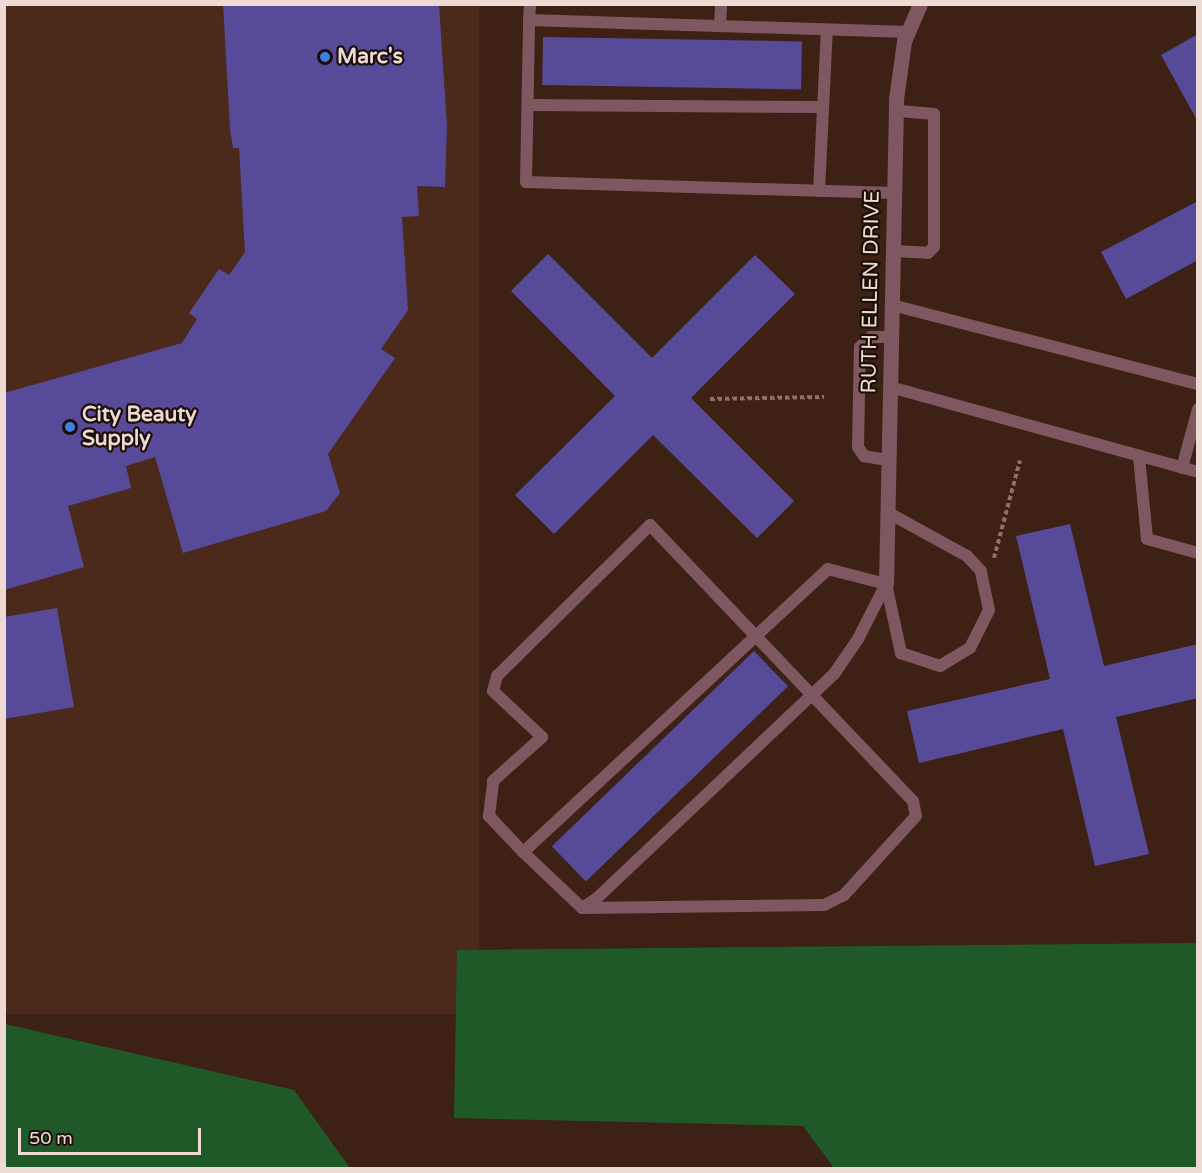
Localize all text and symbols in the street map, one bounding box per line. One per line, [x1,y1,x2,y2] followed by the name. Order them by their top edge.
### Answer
[337,44,403,70] place label: Marc's
[318,50,332,64] marker: Marc's
[857,190,885,394] street label: RUTH ELLEN DRIVE
[82,402,197,452] place label: City Beauty Supply
[63,420,77,434] marker: City Beauty Supply
[21,1116,204,1154] scale bar
[29,1127,73,1149] text: 50 m

